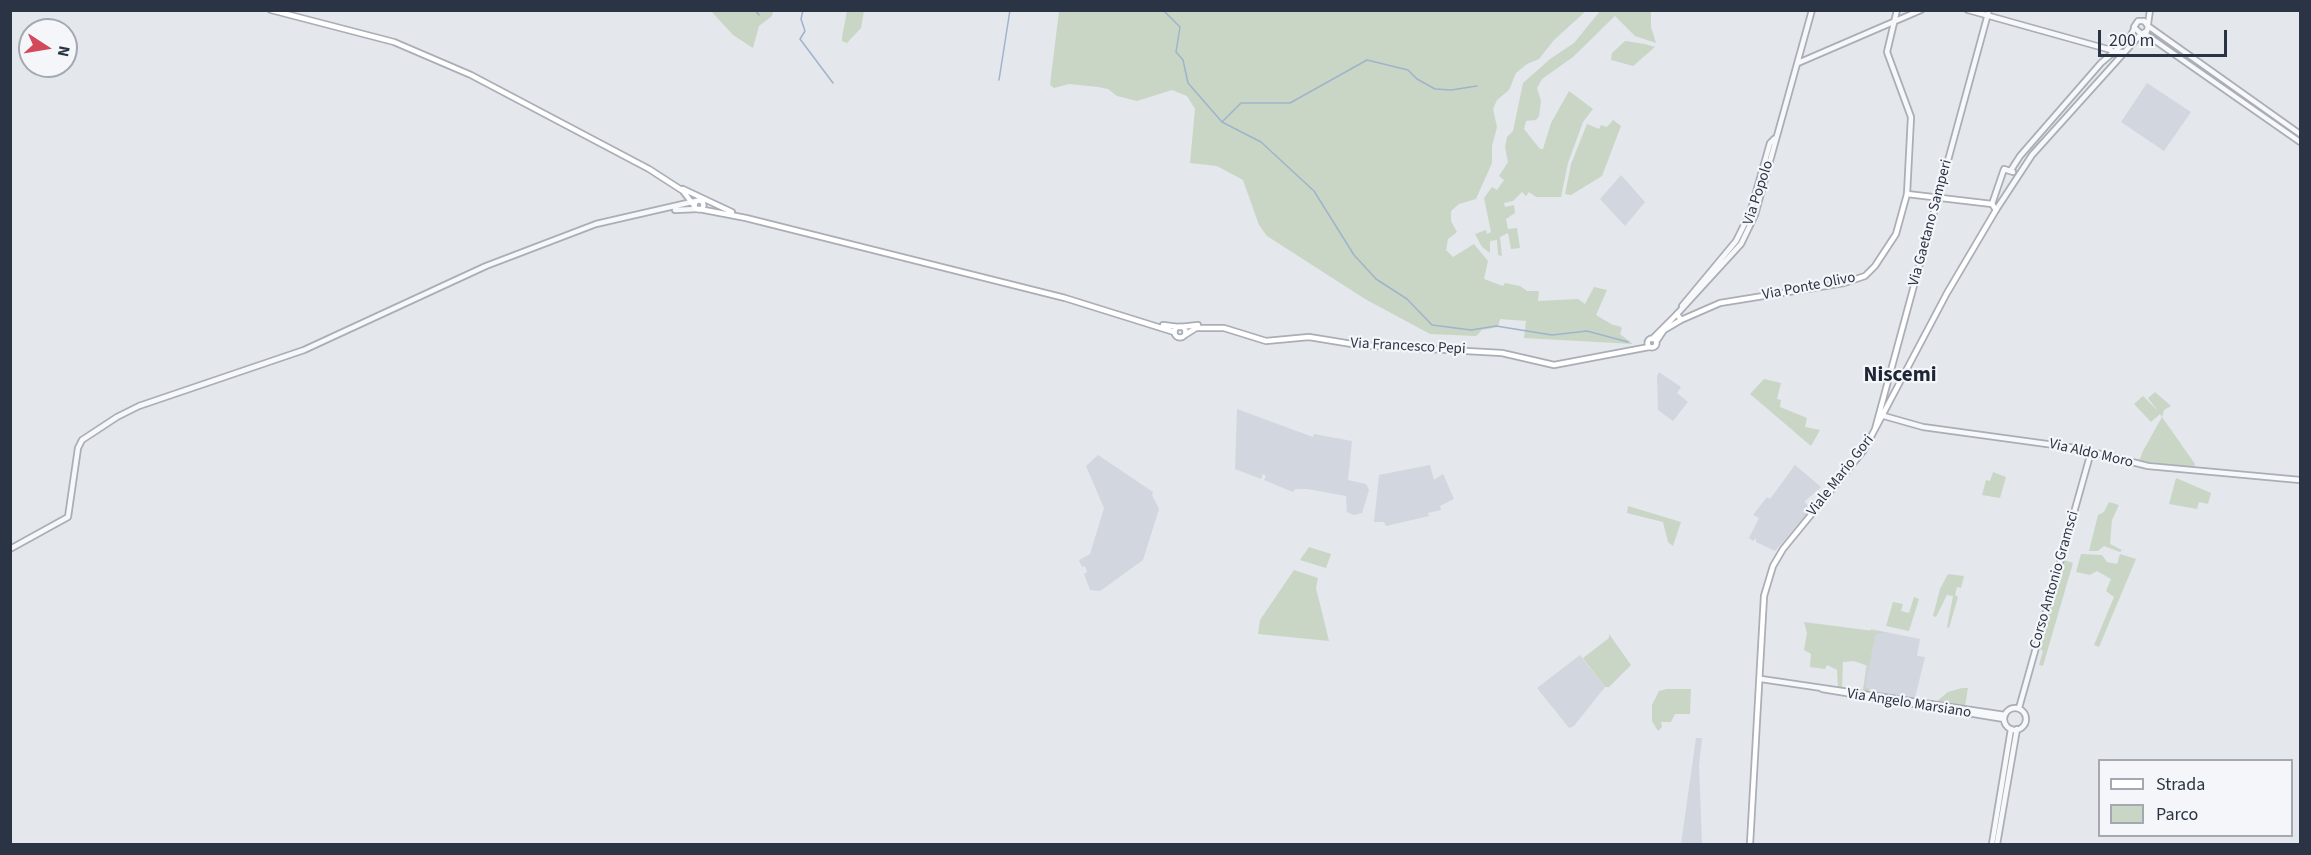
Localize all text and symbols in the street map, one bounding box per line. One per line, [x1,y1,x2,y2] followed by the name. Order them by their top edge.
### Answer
[18,18,78,78] north arrow
[2101,18,2230,56] scale bar
[2109,28,2154,53] text: 200 m
[52,44,76,59] text: N
[1905,158,1957,288] street label: Via Gaetano Samperi
[1740,159,1778,227] street label: Via Popolo
[1761,269,1857,305] street label: Via Ponte Olivo
[1350,335,1466,359] street label: Via Francesco Pepi
[1864,363,1936,389] district label: Niscemi
[1804,432,1878,520] street label: Viale Mario Gori
[2047,436,2135,472] street label: Via Aldo Moro
[2027,509,2083,651] street label: Corso Antonio Gramsci
[1846,685,1972,723] street label: Via Angelo Marsiano
[2098,759,2293,837] legend
[2156,772,2205,797] text: Strada
[2156,802,2198,827] text: Parco

